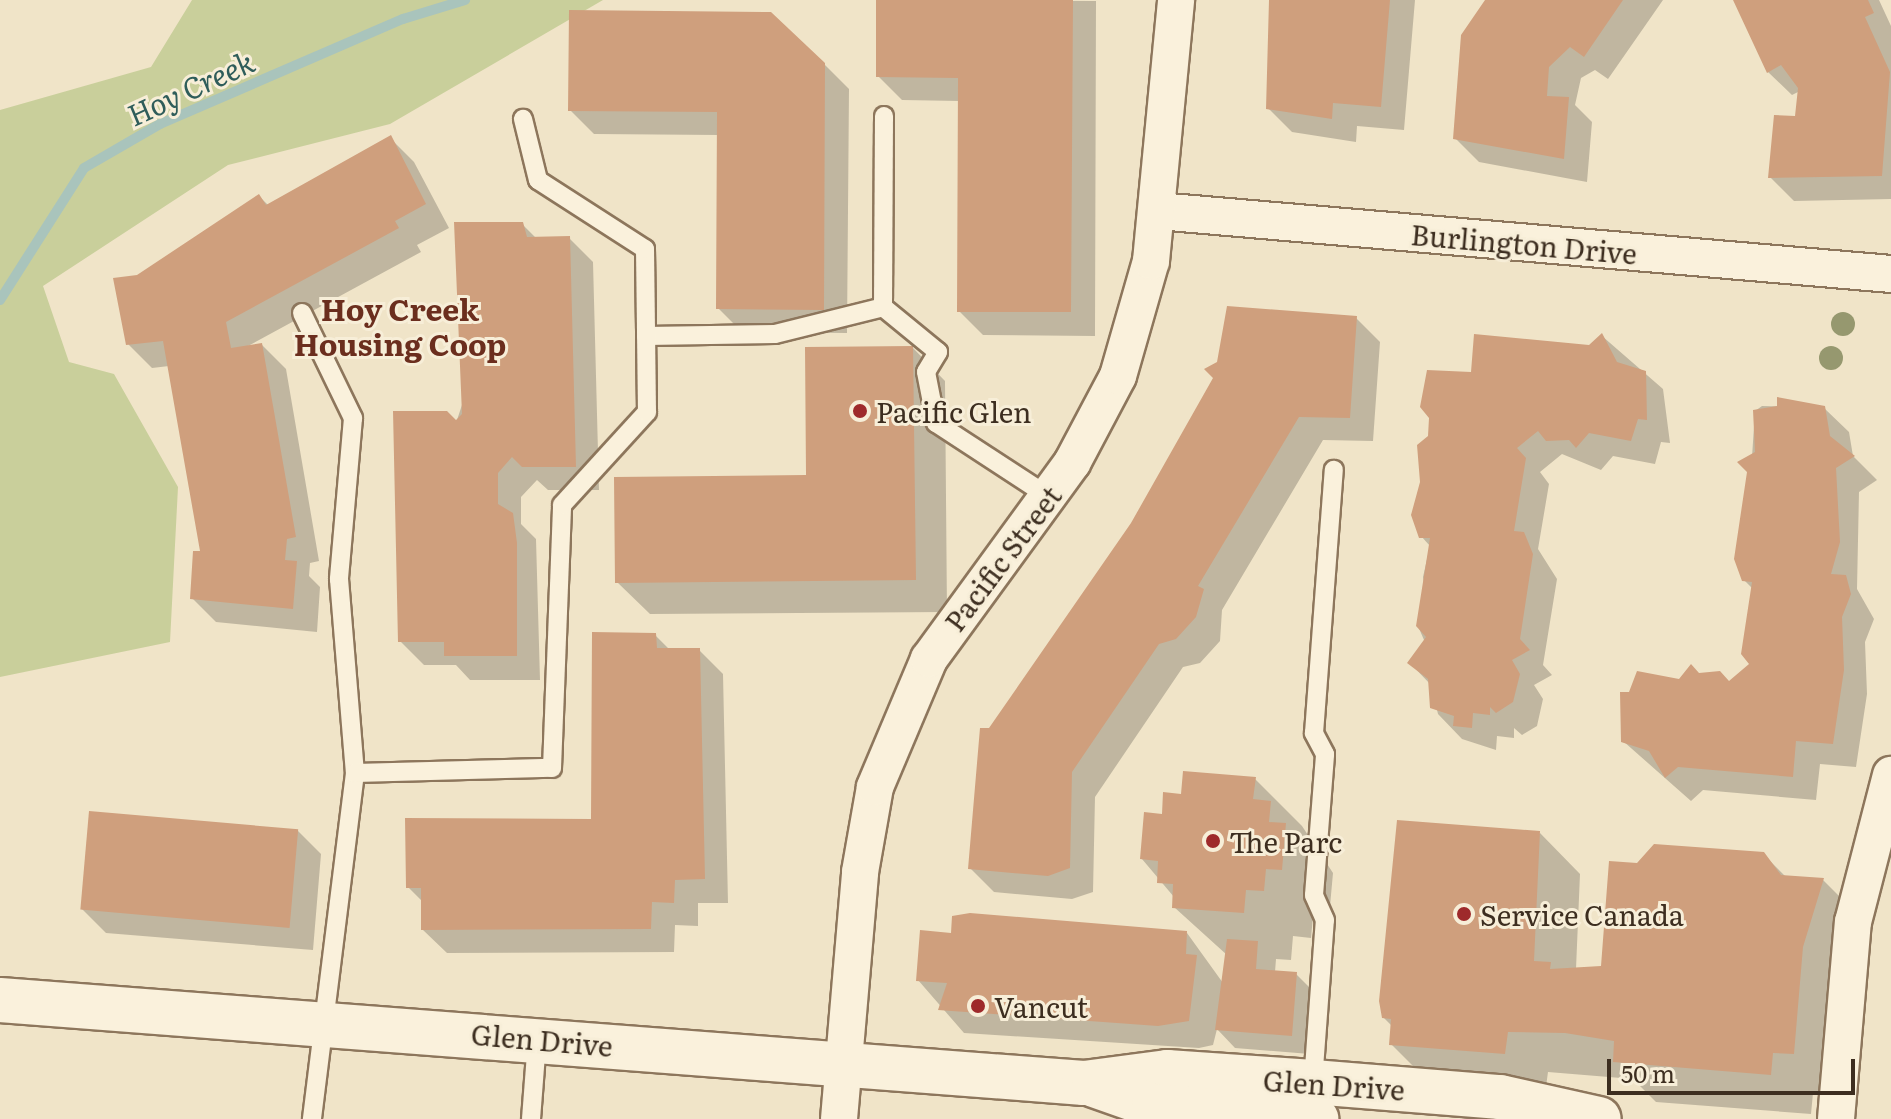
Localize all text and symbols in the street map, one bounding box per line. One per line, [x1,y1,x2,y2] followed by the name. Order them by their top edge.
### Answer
[121,42,259,132] water label: Hoy Creek
[1410,216,1638,270] street label: Burlington Drive
[294,290,506,360] district label: Hoy Creek Housing Coop
[876,394,1032,428] place label: Pacific Glen
[851,402,869,420] marker: Pacific Glen
[937,479,1067,637] street label: Pacific Street
[1229,824,1342,858] place label: The Parc
[1204,832,1222,850] marker: The Parc
[1480,897,1684,931] place label: Service Canada
[1455,905,1473,923] marker: Service Canada
[994,989,1088,1023] place label: Vancut
[969,997,987,1015] marker: Vancut
[470,1016,614,1062] street label: Glen Drive
[1611,1043,1859,1093] scale bar
[1621,1055,1675,1090] text: 50 m
[1262,1062,1406,1106] street label: Glen Drive

